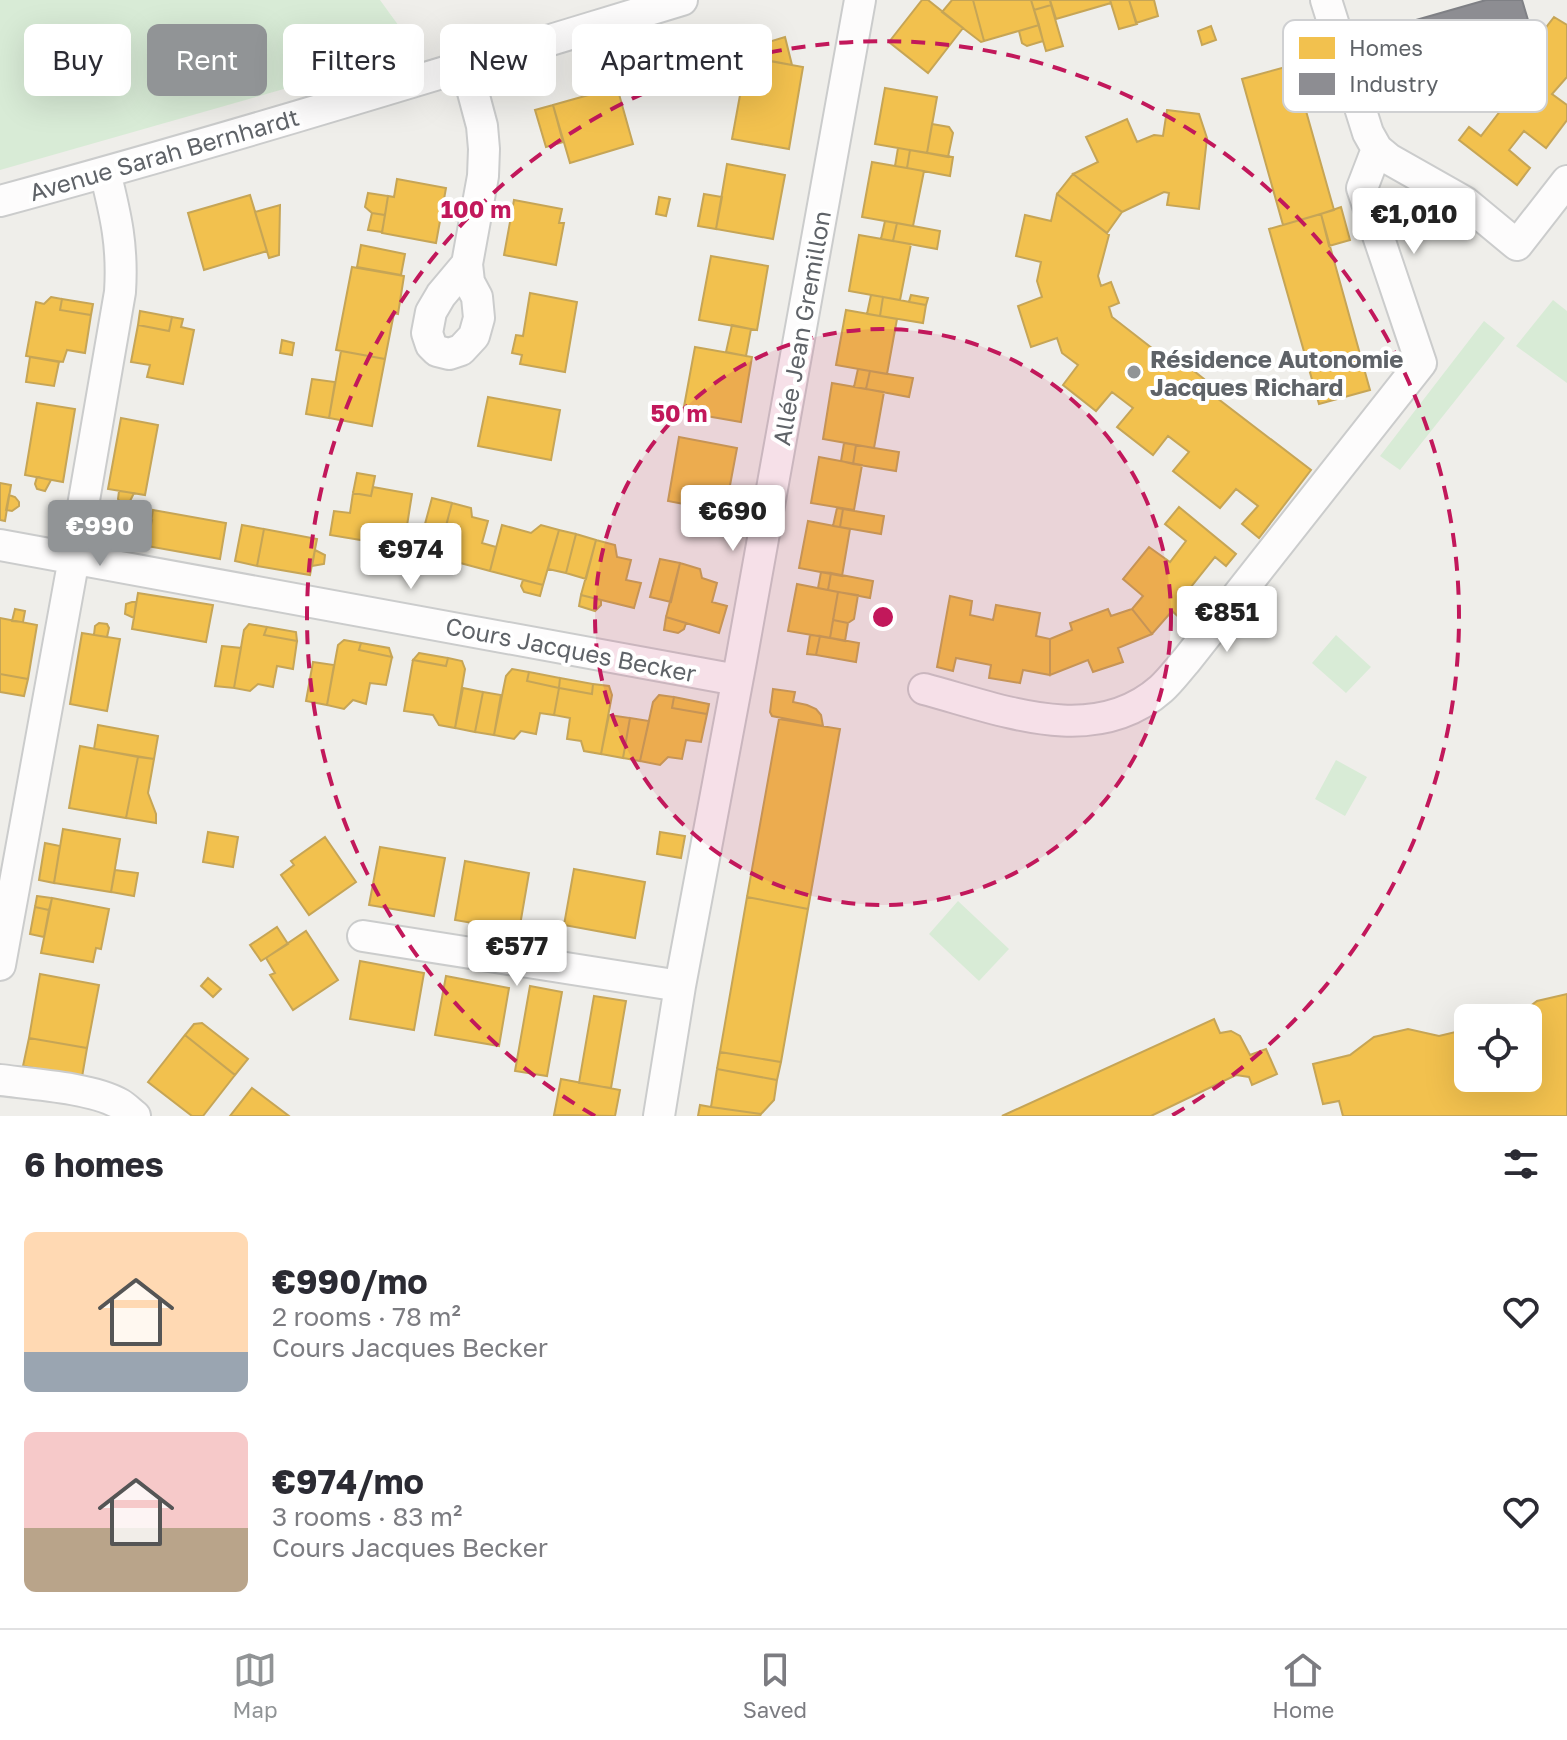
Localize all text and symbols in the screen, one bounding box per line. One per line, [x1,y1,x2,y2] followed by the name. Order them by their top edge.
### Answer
[1283,20,1547,112] legend
[24,24,131,96] chip: Buy
[147,24,267,96] chip: Rent
[283,24,424,96] chip: Filters
[440,24,556,96] chip: New
[572,24,772,96] chip: Apartment
[1349,34,1423,61] text: Homes
[1349,70,1438,97] text: Industry
[26,102,302,206] street label: Avenue Sarah Bernhardt
[1349,188,1479,256] pin: €1,010
[441,194,511,223] text: 100 m
[1370,198,1458,229] text: €1,010
[766,208,836,448] street label: Allée Jean Gremillon
[1150,344,1404,401] place label: Résidence Autonomie Jacques Richard
[1125,363,1143,381] marker: Résidence Autonomie Jacques Richard
[650,398,708,427] text: 50 m
[686,485,780,553] pin: €690
[699,495,767,526] text: €690
[53,500,147,568] pin: €990
[66,510,134,541] text: €990
[364,523,458,591] pin: €974
[378,533,444,564] text: €974
[1180,586,1274,654] pin: €851
[1195,596,1259,627] text: €851
[869,603,897,631] centre of rings
[443,610,699,688] street label: Cours Jacques Becker
[470,920,564,988] pin: €577
[486,930,548,961] text: €577
[1454,1004,1542,1092] map controls
[1454,1004,1542,1092] button: locate
[1499,1142,1543,1186] icon: filters
[24,1144,164,1184] text: 6 homes
[272,1261,428,1301] text: €990/mo
[88,1264,184,1360] icon: home
[1499,1290,1543,1334] icon: heart
[272,1301,461,1332] text: 2 rooms · 78 m²
[272,1332,548,1363] text: Cours Jacques Becker
[272,1461,424,1501] text: €974/mo
[88,1464,184,1560] icon: home
[1499,1490,1543,1534] icon: heart
[272,1501,462,1532] text: 3 rooms · 83 m²
[272,1532,548,1563] text: Cours Jacques Becker
[233,1648,278,1723] tab: Map
[743,1648,807,1723] tab: Saved
[1272,1648,1334,1723] tab: Home

